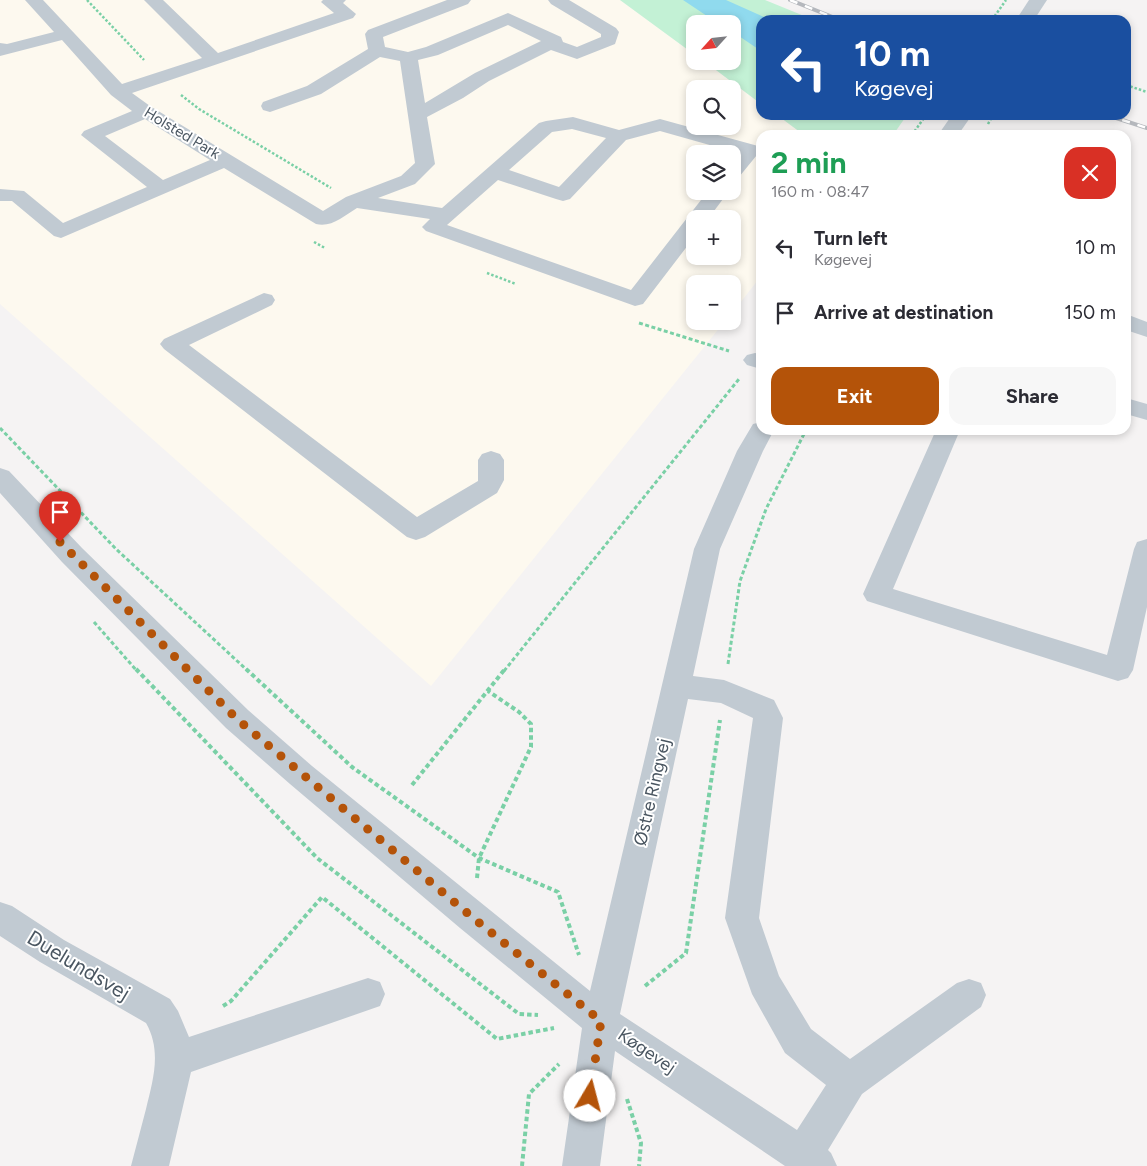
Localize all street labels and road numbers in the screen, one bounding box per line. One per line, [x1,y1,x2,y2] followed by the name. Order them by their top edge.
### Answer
[141,103,224,163] street label: Holsted Park
[629,736,675,848] street label: Østre Ringvej
[23,925,135,1005] street label: Duelundsvej
[614,1024,680,1078] street label: Køgevej

